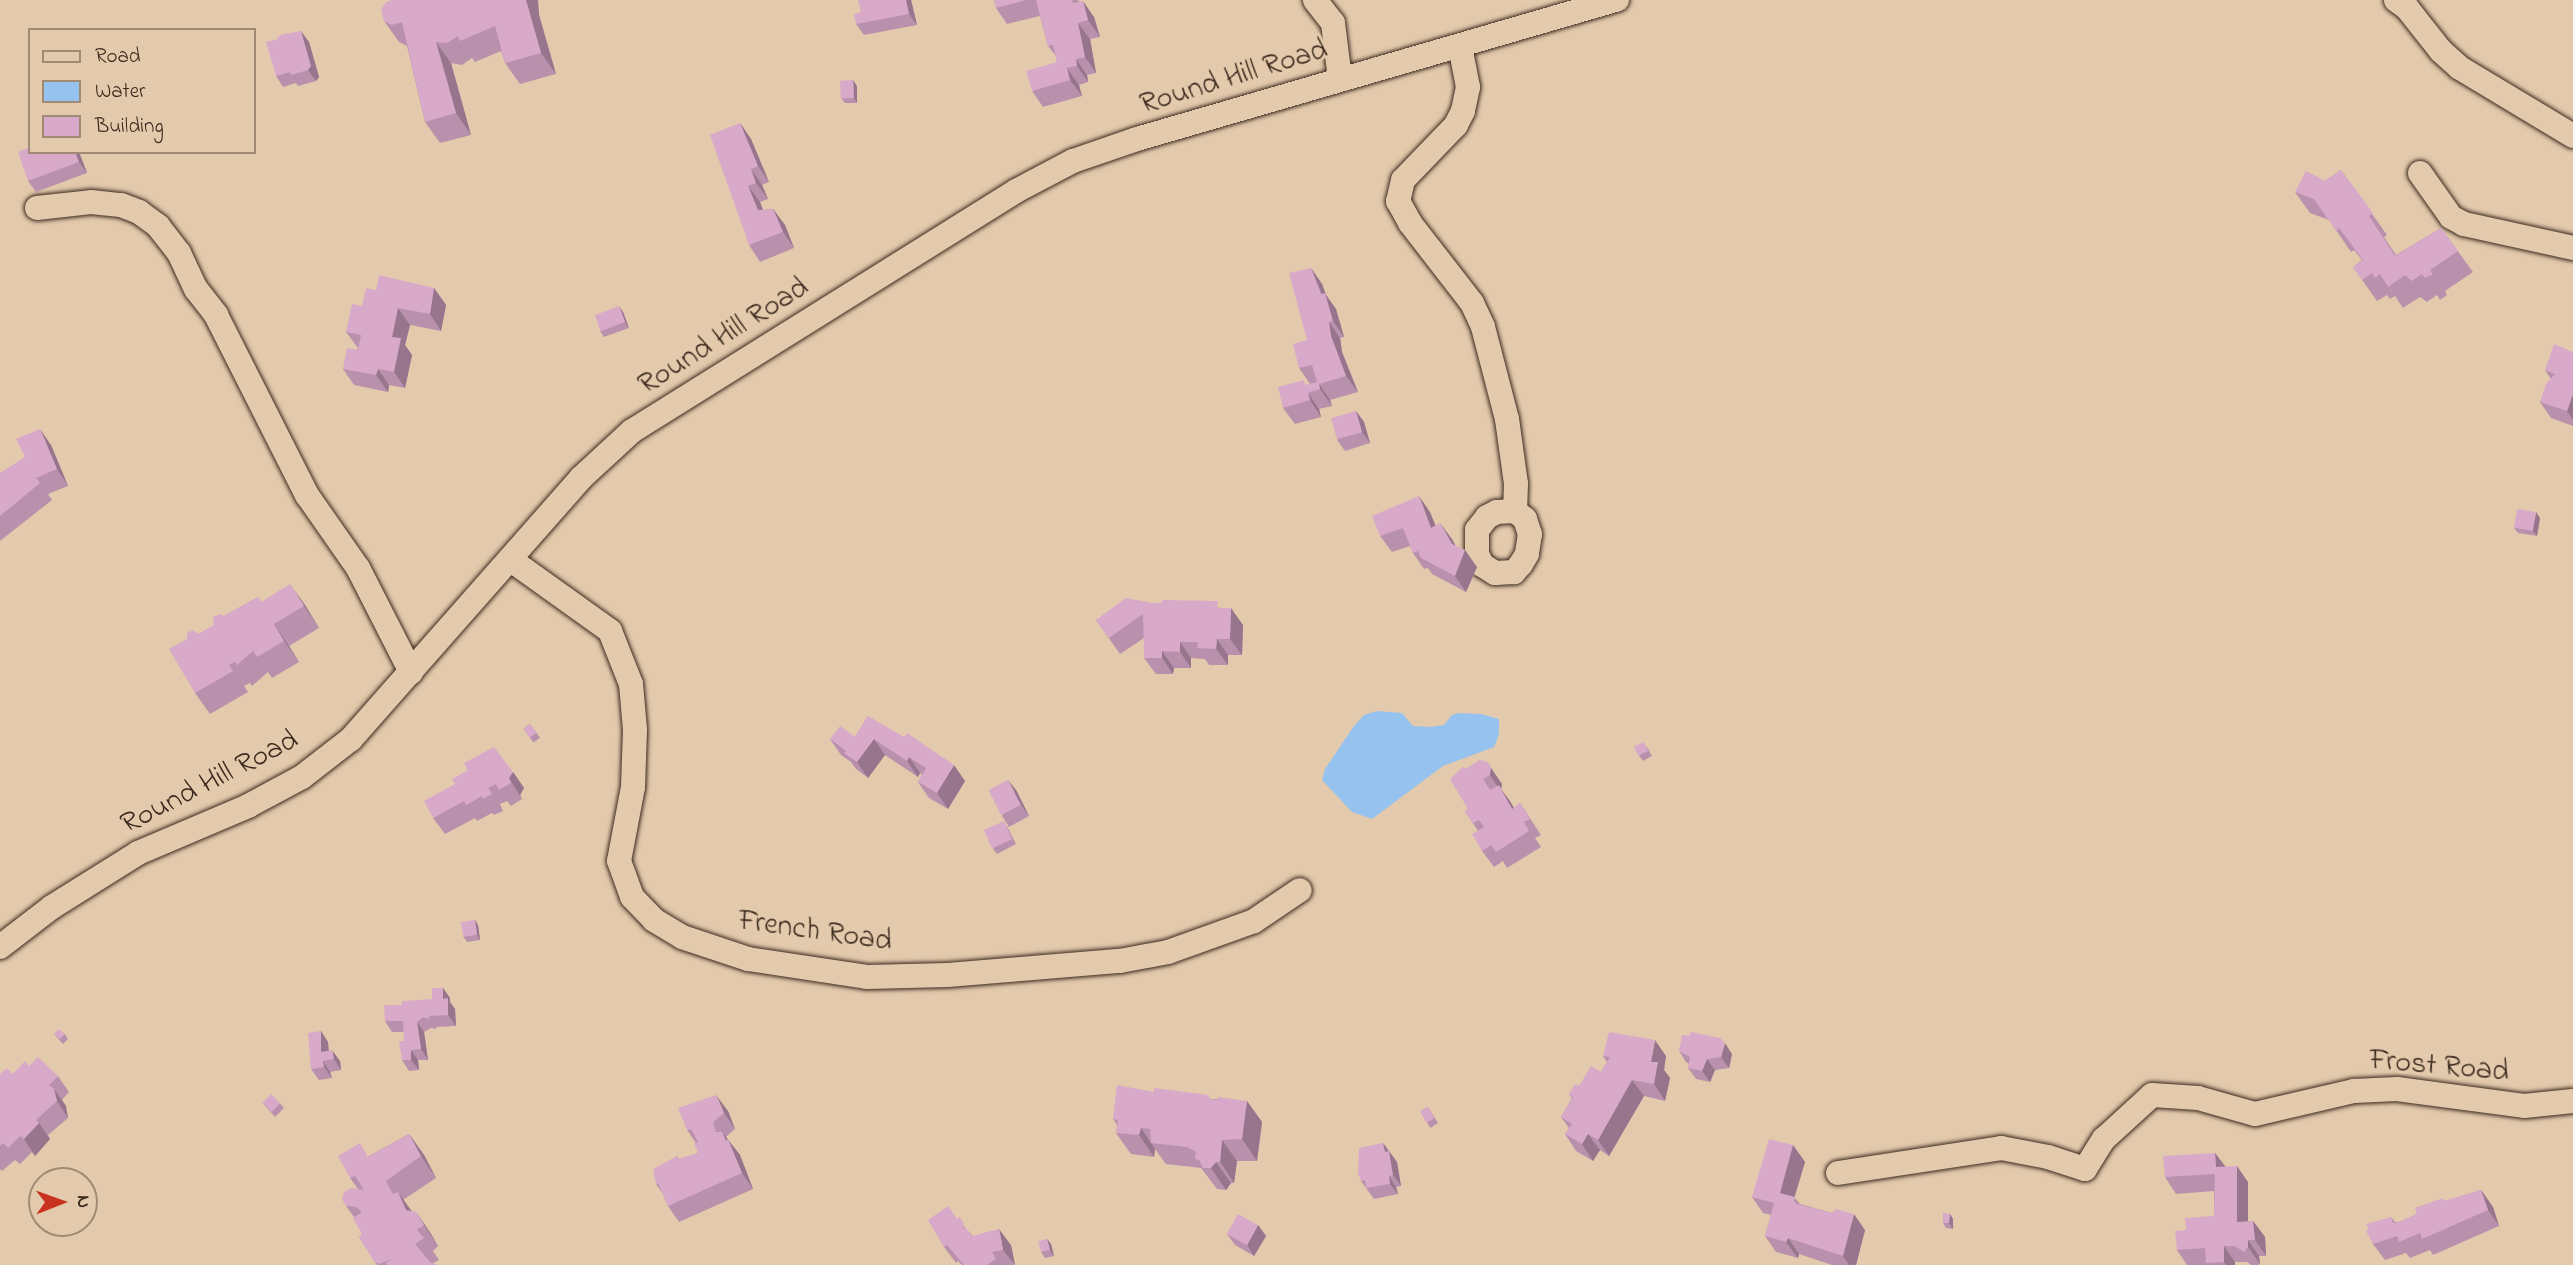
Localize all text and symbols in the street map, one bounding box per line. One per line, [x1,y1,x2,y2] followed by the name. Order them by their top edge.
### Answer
[28,28,256,154] legend
[1136,32,1332,124] street label: Round Hill Road
[95,42,141,72] text: Road
[95,77,146,107] text: Water
[95,112,164,142] text: Building
[632,270,816,404] street label: Round Hill Road
[115,723,305,843] street label: Round Hill Road
[736,903,894,961] street label: French Road
[2368,1043,2510,1091] street label: Frost Road
[28,1167,98,1237] north arrow
[69,1195,96,1208] text: N

